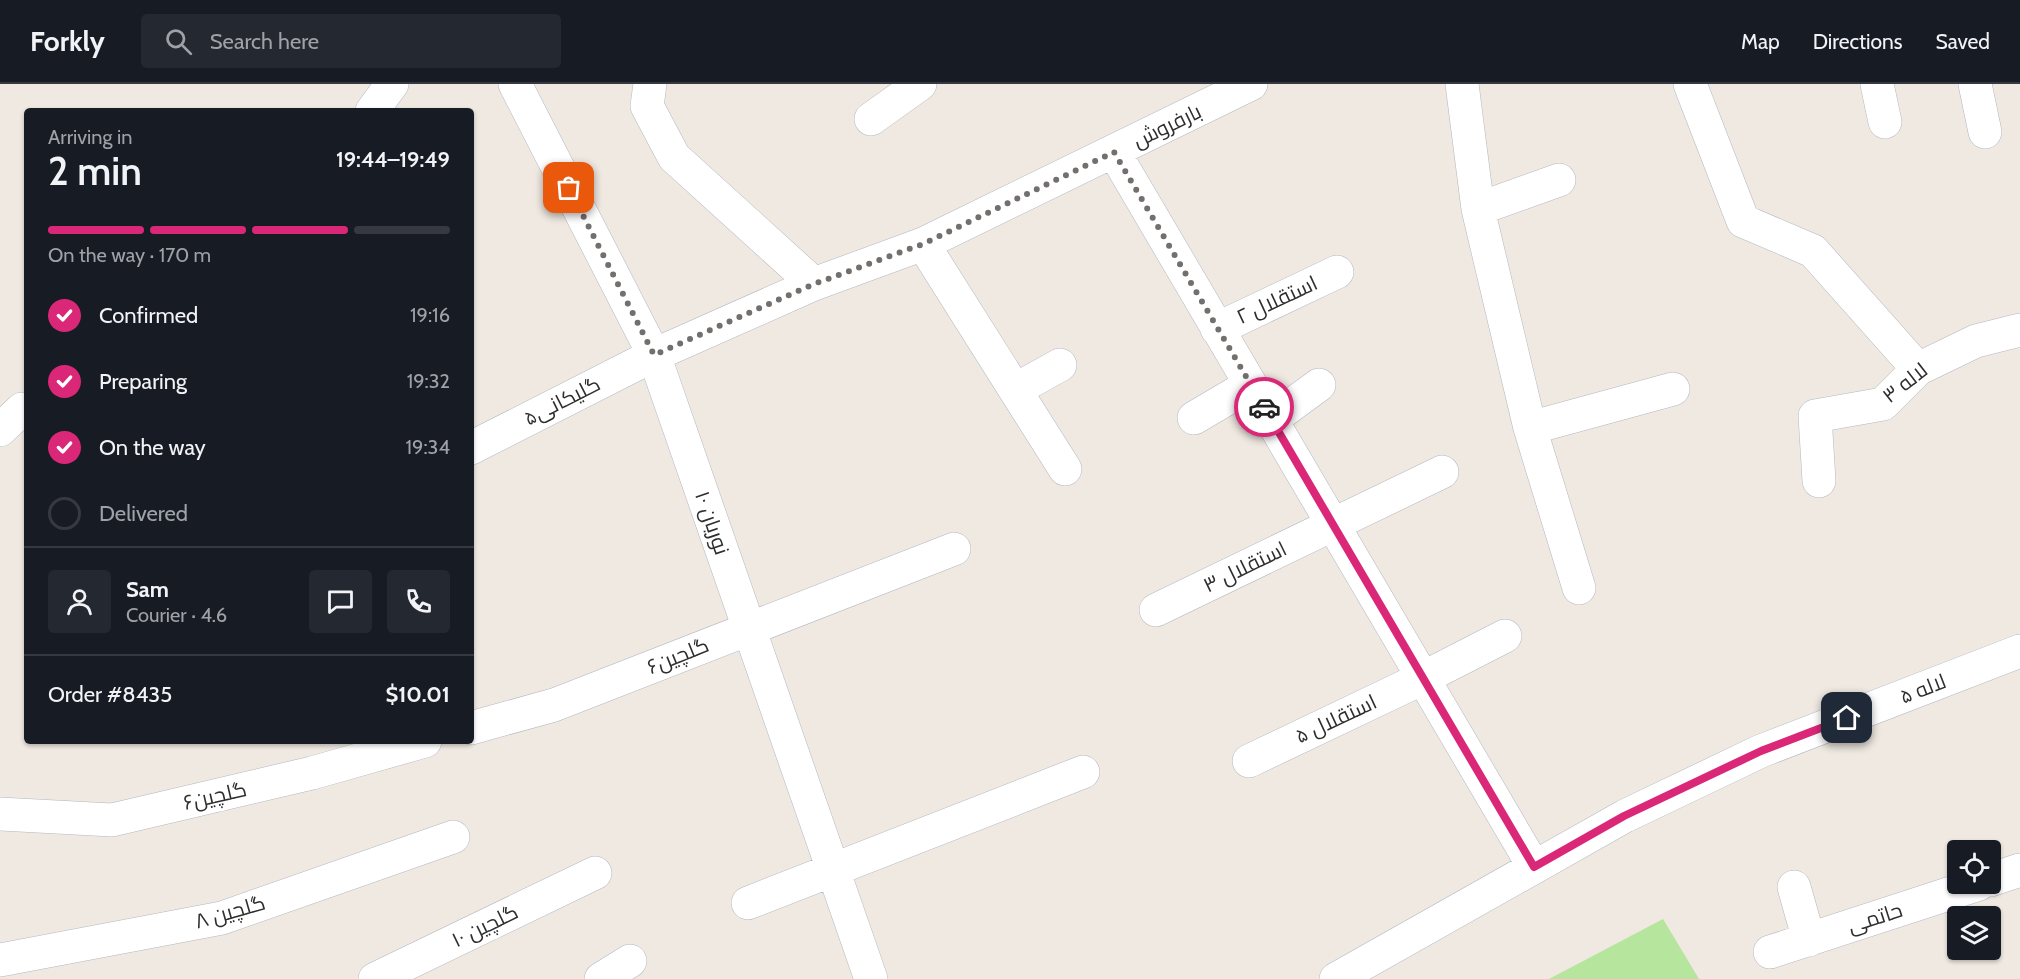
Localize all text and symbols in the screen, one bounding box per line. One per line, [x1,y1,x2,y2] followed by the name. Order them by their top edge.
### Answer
[141,14,561,68] search box
[30,24,105,58] text: Forkly
[162,25,195,58] icon: search
[210,28,319,55] text: Search here
[1741,29,1780,54] text: Map
[1813,29,1902,54] text: Directions
[1935,29,1990,54] text: Saved
[1128,98,1206,154] street label: بارفروش
[48,125,132,149] text: Arriving in
[336,146,450,173] text: 19:44–19:49
[48,147,142,195] text: 2 min
[543,162,594,213] pin
[552,171,585,204] icon: bag
[48,243,211,267] text: On the way · 170 m
[1232,270,1322,330] street label: استقلال ۲
[48,299,81,332] icon: check
[99,302,198,329] text: Confirmed
[410,303,450,327] text: 19:16
[1877,357,1932,408] street label: لاله ۳
[48,365,81,398] icon: check
[99,368,187,395] text: Preparing
[407,369,450,393] text: 19:32
[519,371,605,431] street label: گلیکانی۵
[1234,377,1294,437] courier
[1248,391,1281,424] icon: car
[48,431,81,464] icon: check
[99,434,206,461] text: On the way
[406,435,450,459] text: 19:34
[689,488,735,558] street label: نوریان ۱۰
[99,500,188,527] text: Delivered
[1199,536,1291,598] street label: استقلال ۳
[48,570,111,633] button: person
[309,570,372,633] button: chat
[387,570,450,633] button: phone
[126,576,169,603] text: Sam
[126,603,227,627] text: Courier · 4.6
[643,632,713,681] street label: گلچین۶
[1896,668,1950,709] street label: لاله ۵
[48,681,172,708] text: Order #8435
[385,681,450,708] text: $10.01
[1291,689,1381,749] street label: استقلال ۵
[1821,692,1872,743] pin
[1830,701,1863,734] icon: home
[181,776,249,817] street label: گلچین۶
[1947,840,2001,960] map controls
[1947,840,2001,894] button: locate
[192,890,268,935] street label: گلچین ۸
[1844,897,1906,939] street label: حاتمی
[448,899,523,954] street label: گلچین ۱۰
[1947,906,2001,960] button: layers

